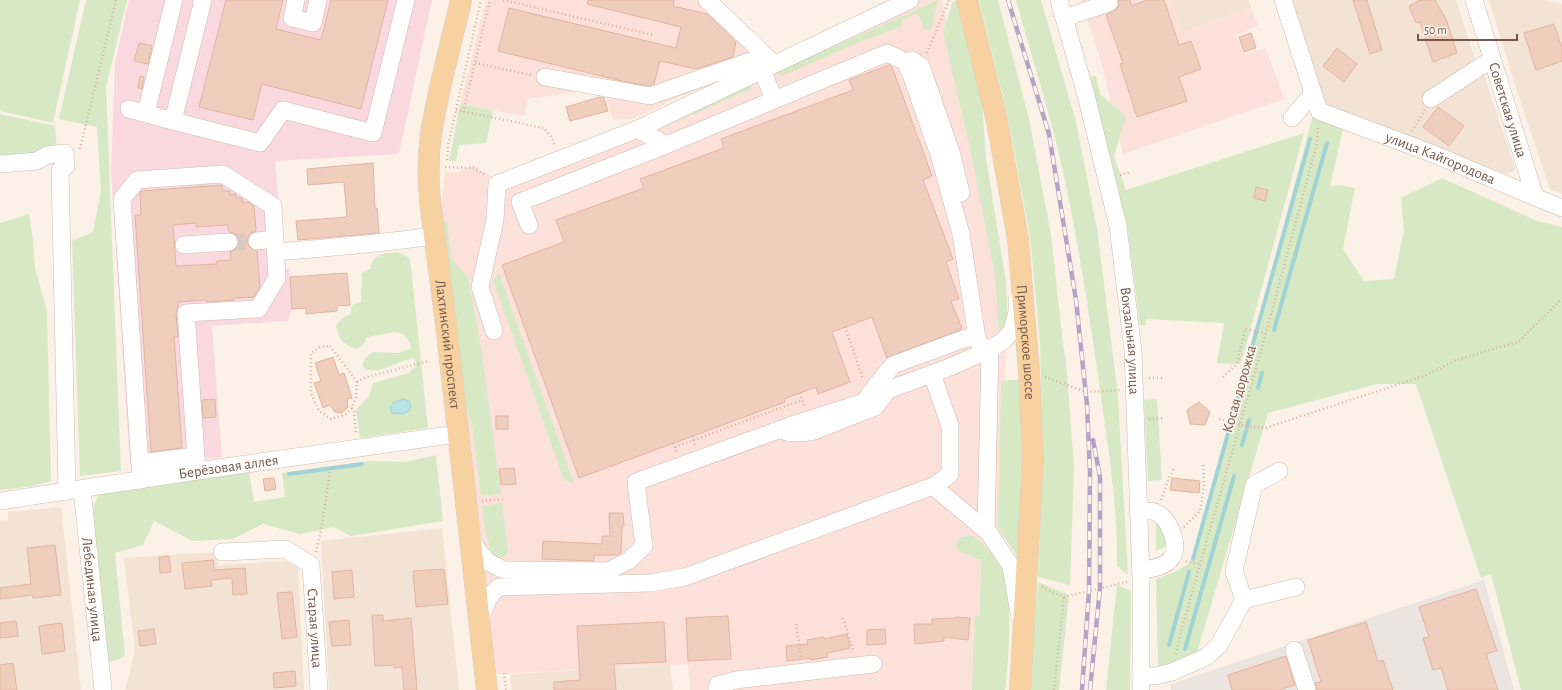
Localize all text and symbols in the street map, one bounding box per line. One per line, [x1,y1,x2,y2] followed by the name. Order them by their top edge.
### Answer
[1418,16,1517,42] scale bar
[1424,24,1447,36] text: 50 m
[1486,61,1529,160] street label: Советская улица
[1383,129,1498,187] street label: улица Кайгородова
[432,279,463,410] street label: Лахтинский проспект
[1014,284,1037,400] street label: Приморское шоссе
[1117,286,1142,395] street label: Вокзальная улица
[1220,344,1259,435] street label: Косая дорожка
[177,452,279,482] street label: Берёзовая аллея
[79,536,105,643] street label: Лебединая улица
[305,588,325,669] street label: Старая улица

